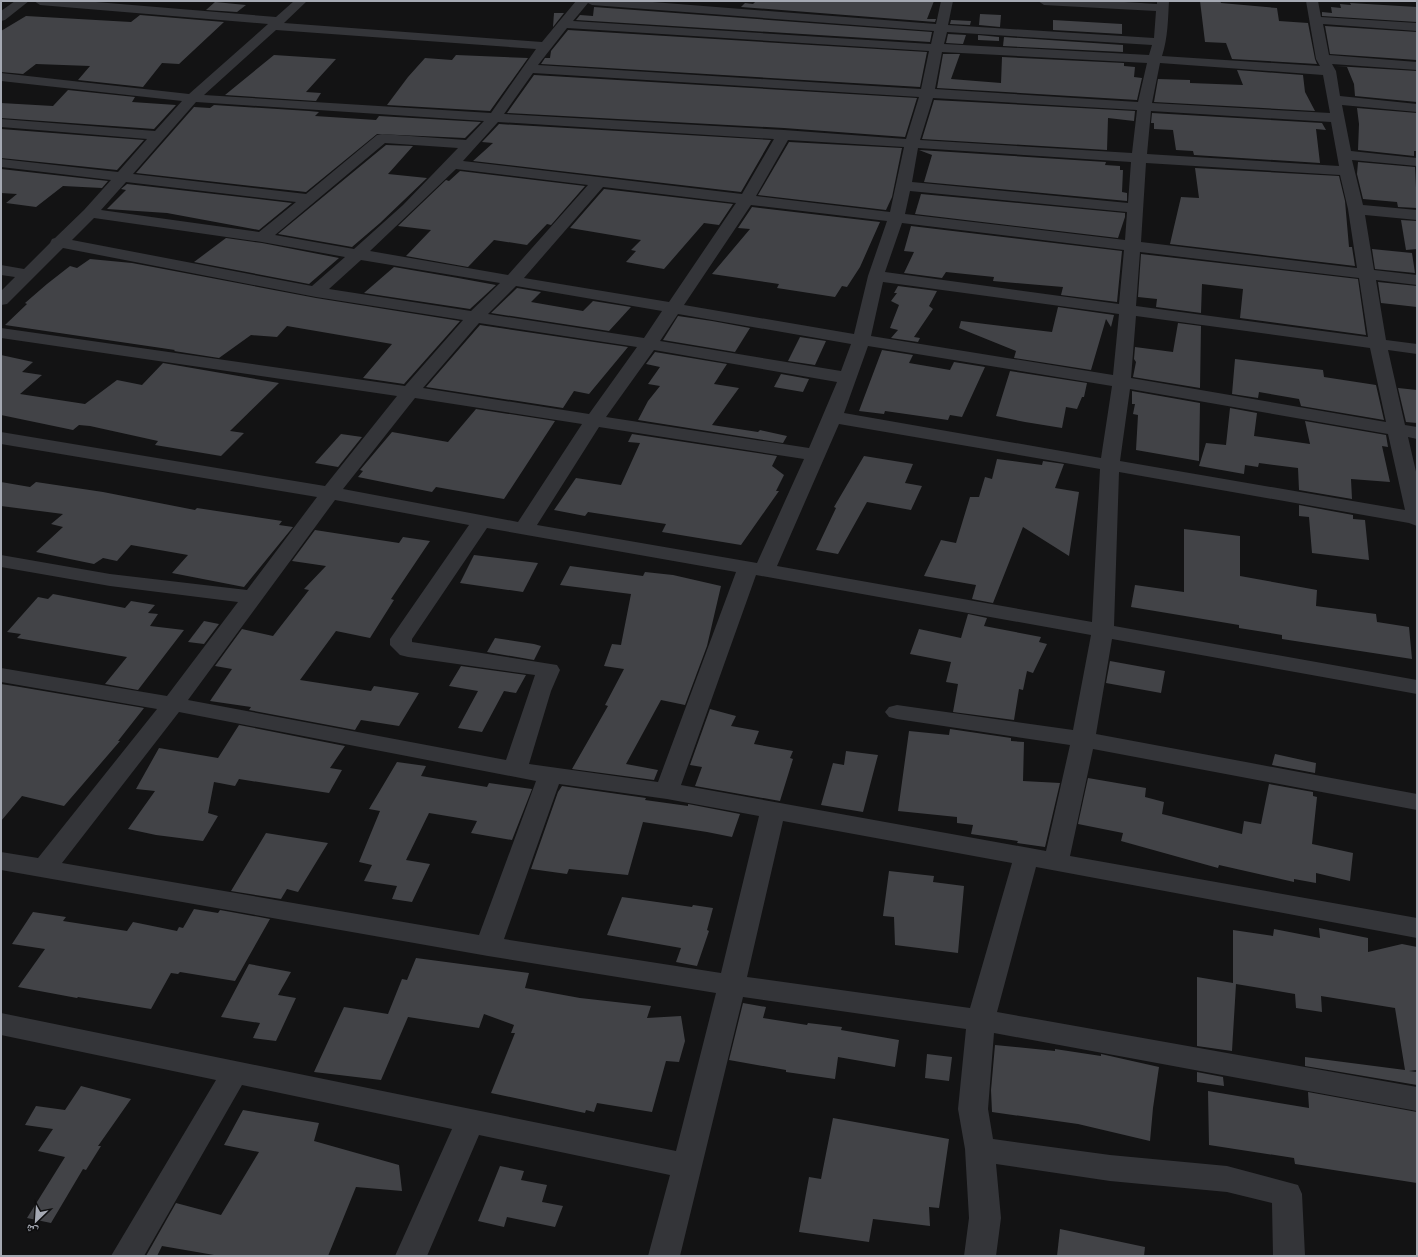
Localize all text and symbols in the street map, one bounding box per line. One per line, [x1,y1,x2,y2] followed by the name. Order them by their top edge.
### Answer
[16,1201,56,1241] north arrow
[23,1220,40,1239] text: ش

